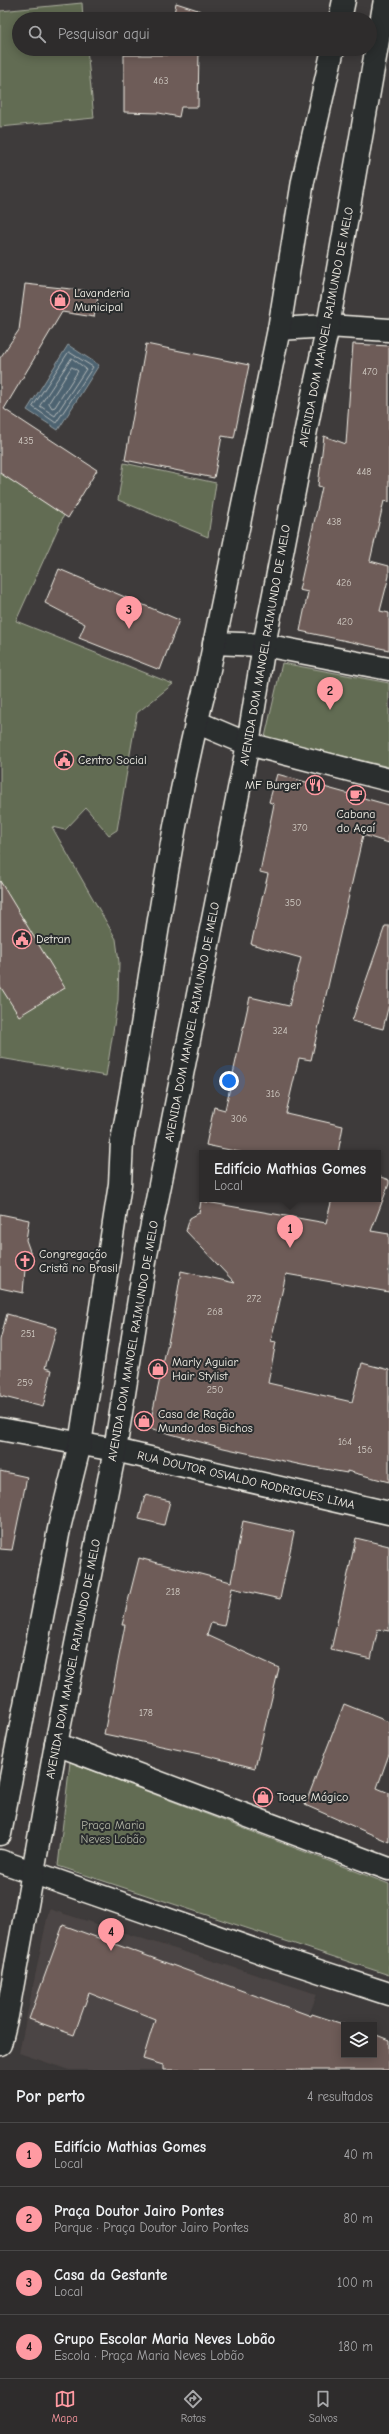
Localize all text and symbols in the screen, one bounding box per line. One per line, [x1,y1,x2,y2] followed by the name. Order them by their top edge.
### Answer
[12,12,377,56] search box
[26,23,48,45] icon: search
[58,25,150,43] text: Pesquisar aqui
[153,75,169,87] house number: 463
[296,206,356,448] street label: AVENIDA DOM MANOEL RAIMUNDO DE MELO
[74,286,130,314] place label: Lavanderia Municipal
[49,289,71,311] shop icon: Lavanderia Municipal
[362,366,378,378] house number: 470
[18,435,34,447] house number: 435
[357,466,371,478] house number: 448
[326,516,342,528] house number: 438
[237,523,293,766] street label: AVENIDA DOM MANOEL RAIMUNDO DE MELO
[336,577,352,589] house number: 426
[116,596,142,629] pin: 3
[337,616,353,628] house number: 420
[317,677,343,710] pin: 2
[53,749,75,771] public building icon: Centro Social
[78,753,147,767] place label: Centro Social
[304,774,326,796] restaurant icon: MF Burger
[245,778,301,792] place label: MF Burger
[345,784,367,806] cafe icon: Cabana do Açaí
[336,807,376,835] place label: Cabana do Açaí
[292,822,308,834] house number: 370
[285,897,301,909] house number: 350
[162,901,222,1143] street label: AVENIDA DOM MANOEL RAIMUNDO DE MELO
[11,928,33,950] public building icon: Detran
[36,932,70,946] place label: Detran
[272,1025,288,1037] house number: 324
[219,1071,239,1091] your location
[266,1088,280,1100] house number: 316
[231,1113,247,1125] house number: 306
[199,1150,381,1202] popup
[214,1160,366,1178] text: Edifício Mathias Gomes
[214,1178,243,1193] text: Local
[277,1215,303,1248] pin: 1
[105,1219,161,1462] street label: AVENIDA DOM MANOEL RAIMUNDO DE MELO
[39,1247,118,1275] place label: Congregação Cristã no Brasil
[14,1250,36,1272] church icon: Congregação Cristã no Brasil
[246,1293,262,1305] house number: 272
[207,1306,223,1318] house number: 268
[21,1328,35,1340] house number: 251
[172,1355,238,1383] place label: Marly Aguiar Hair Stylist
[147,1358,169,1380] shop icon: Marly Aguiar Hair Stylist
[17,1377,33,1389] house number: 259
[207,1384,223,1396] house number: 250
[158,1407,253,1435] place label: Casa de Ração Mundo dos Bichos
[133,1410,155,1432] shop icon: Casa de Ração Mundo dos Bichos
[338,1436,352,1448] house number: 164
[358,1444,372,1456] house number: 156
[136,1448,356,1512] street label: RUA DOUTOR OSVALDO RODRIGUES LIMA
[43,1538,103,1780] street label: AVENIDA DOM MANOEL RAIMUNDO DE MELO
[166,1586,180,1598] house number: 218
[139,1707,153,1719] house number: 178
[252,1786,274,1808] shop icon: Toque Mágico
[277,1790,348,1804] place label: Toque Mágico
[81,1818,145,1846] park label: Praça Maria Neves Lobão
[98,1918,124,1951] pin: 4
[341,2022,377,2058] map controls
[341,2022,377,2058] button: layers
[16,2087,85,2106] text: Por perto
[307,2089,373,2104] text: 4 resultados
[54,2138,206,2156] text: Edifício Mathias Gomes
[26,2147,32,2162] text: 1
[344,2147,373,2162] text: 40 m
[54,2156,83,2171] text: Local
[54,2202,224,2220] text: Praça Doutor Jairo Pontes
[26,2211,32,2226] text: 2
[343,2211,373,2226] text: 80 m
[54,2220,249,2235] text: Parque · Praça Doutor Jairo Pontes
[54,2266,167,2284] text: Casa da Gestante
[26,2275,32,2290] text: 3
[337,2275,373,2290] text: 100 m
[54,2284,83,2299] text: Local
[54,2330,275,2348] text: Grupo Escolar Maria Neves Lobão
[26,2339,32,2354] text: 4
[338,2339,373,2354] text: 180 m
[54,2348,244,2363] text: Escola · Praça Maria Neves Lobão
[51,2388,78,2425] tab: Mapa
[181,2388,206,2425] tab: Rotas
[309,2388,338,2425] tab: Salvos

